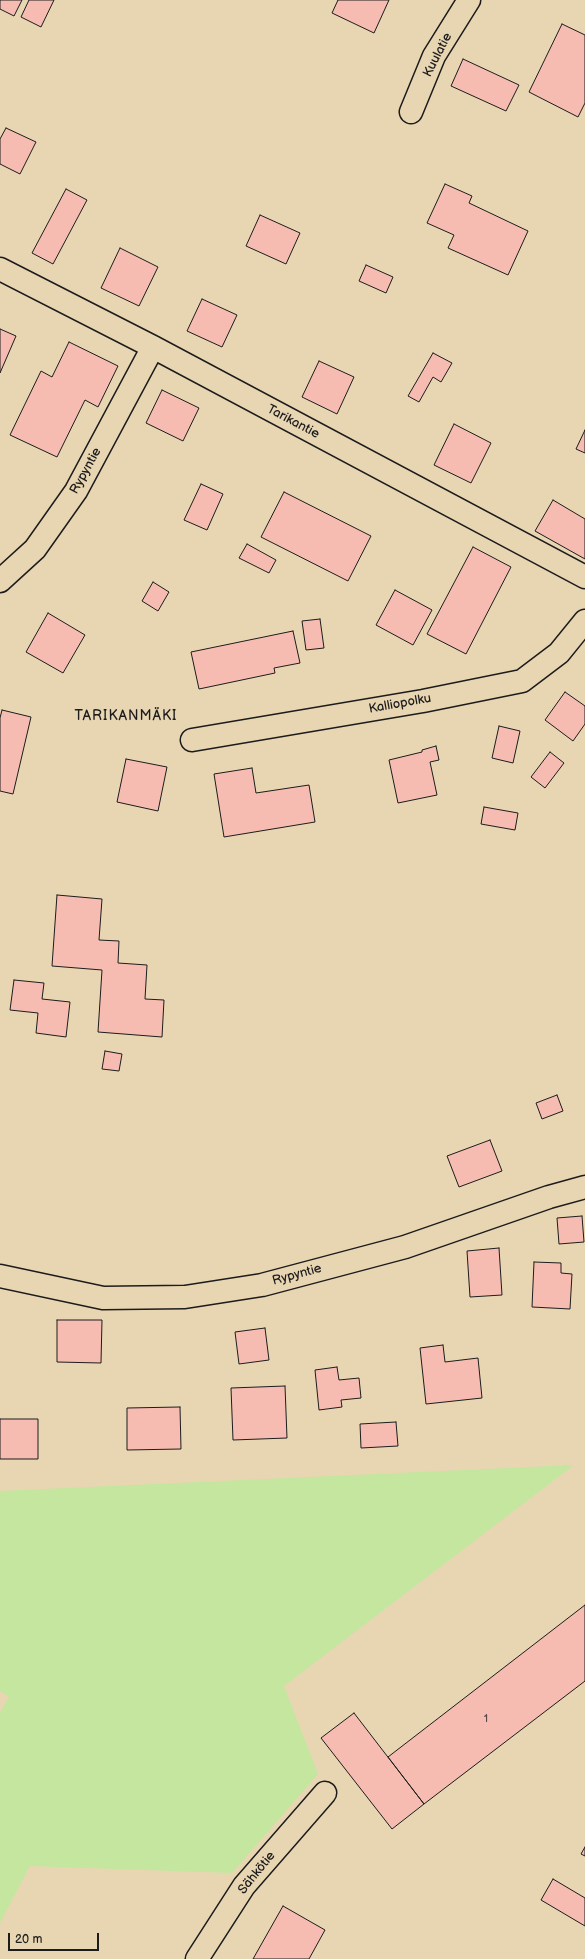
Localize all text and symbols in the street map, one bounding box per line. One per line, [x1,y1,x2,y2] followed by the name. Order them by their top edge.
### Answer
[420,30,456,80] street label: Kuulatie
[264,402,322,442] street label: Tarikantie
[67,445,105,497] street label: Rypyntie
[368,691,432,717] street label: Kalliopolku
[75,708,177,724] district label: TARIKANMÄKI
[271,1261,323,1289] street label: Rypyntie
[484,1712,488,1726] house number: 1
[235,1848,279,1898] street label: Sähkötie
[10,1925,101,1951] scale bar
[15,1932,42,1947] text: 20 m

